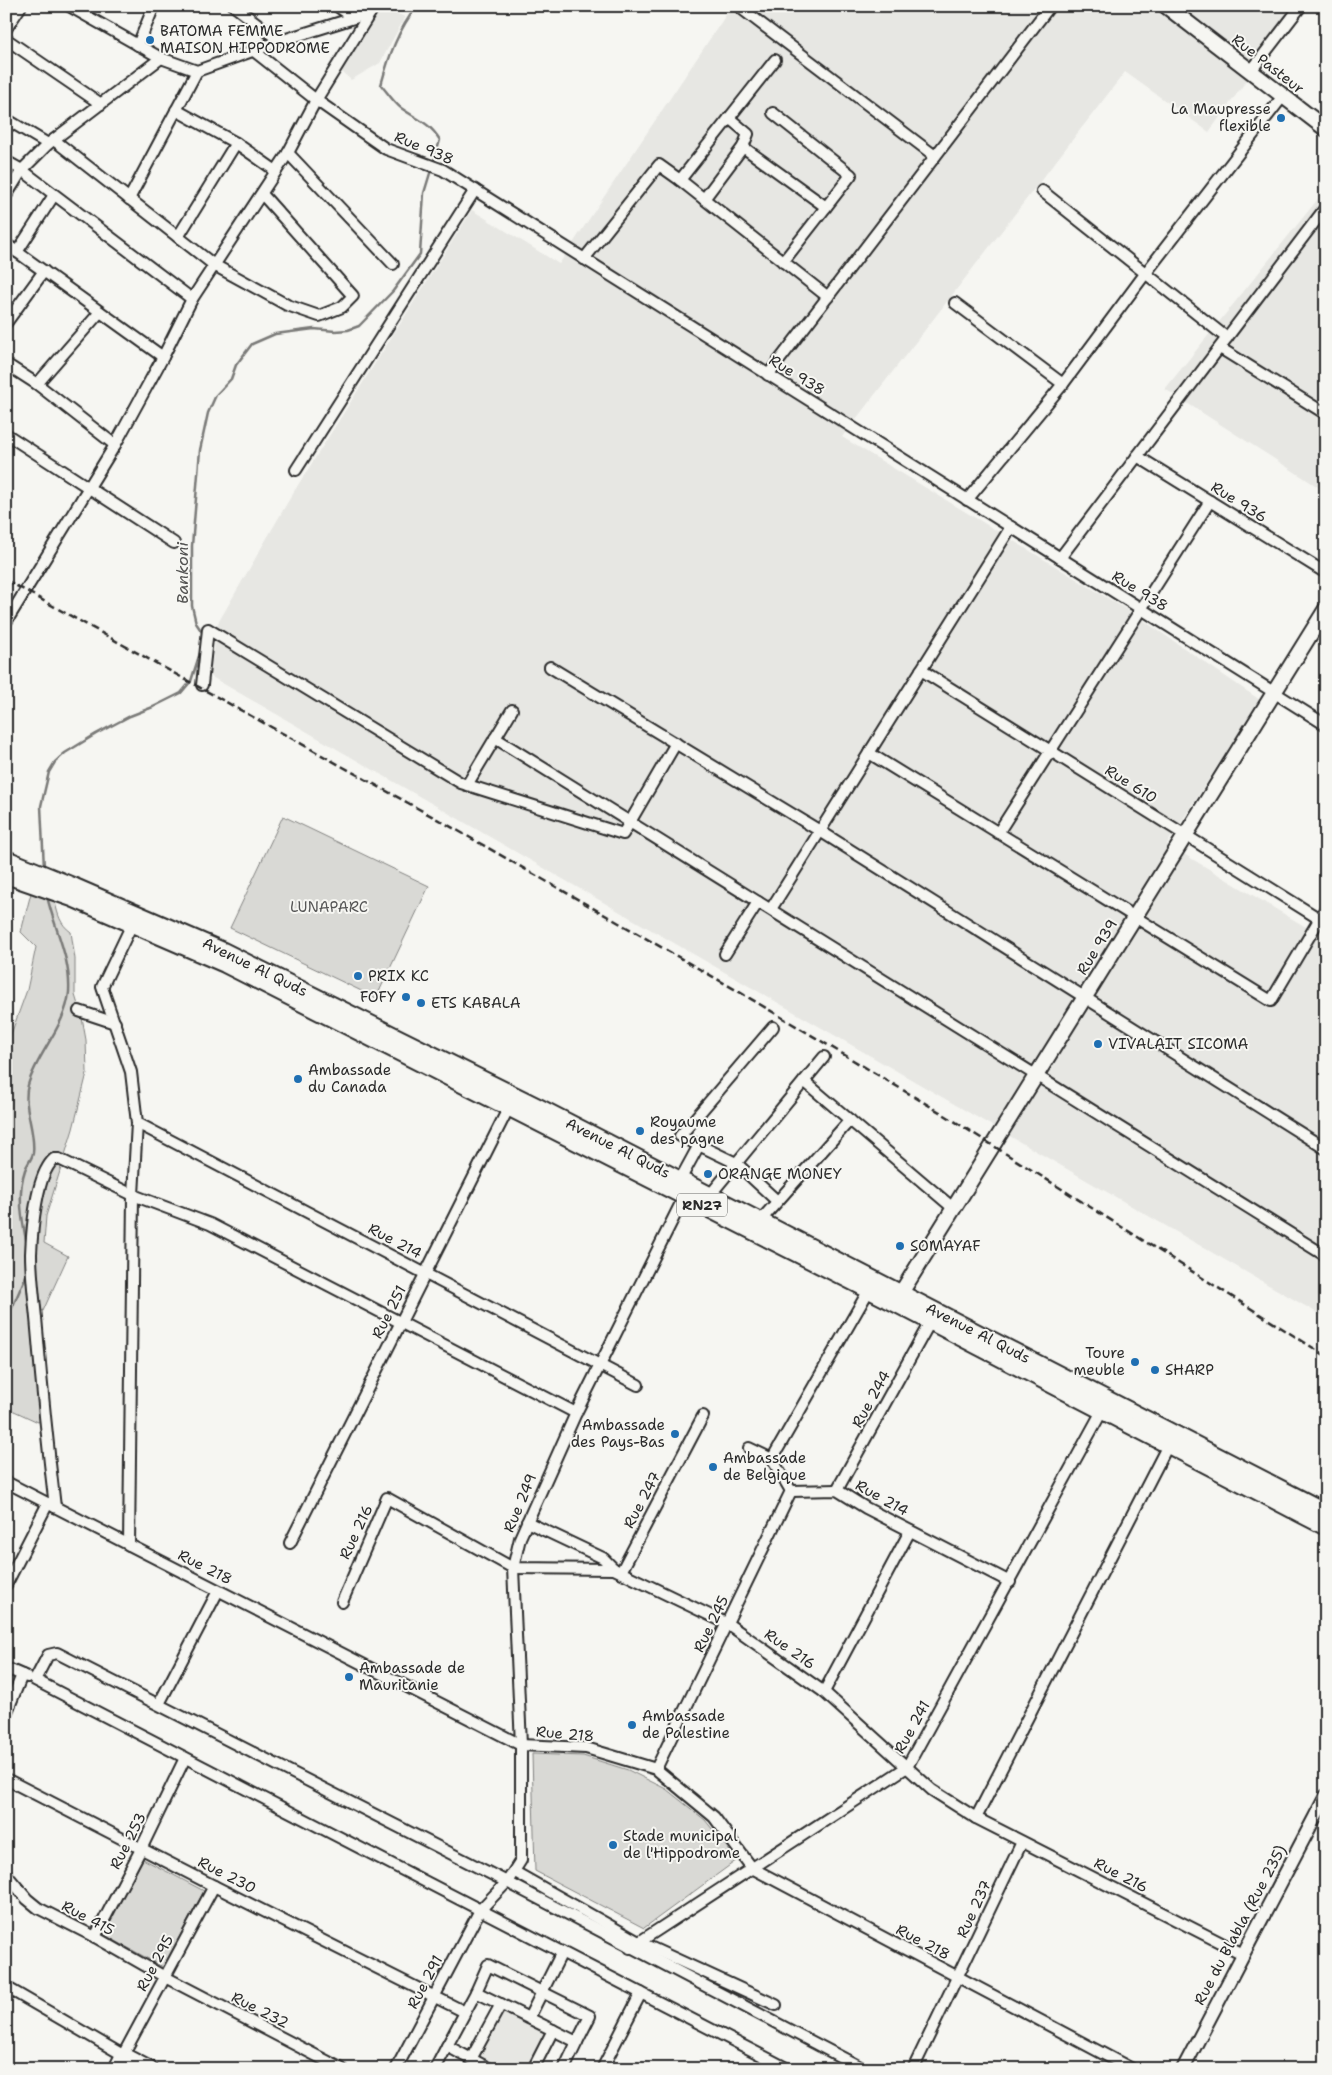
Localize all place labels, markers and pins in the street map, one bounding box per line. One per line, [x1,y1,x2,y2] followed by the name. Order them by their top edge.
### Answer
[160,21,330,58] place label: BATOMA FEMME MAISON HIPPODROME
[144,34,156,46] marker: BATOMA FEMME MAISON HIPPODROME
[1171,99,1271,136] place label: La Maupresse flexible
[1275,112,1287,124] marker: La Maupresse flexible
[368,966,429,986] place label: PRIX KC
[352,970,364,982] marker: PRIX KC
[360,987,396,1007] place label: FOFY
[400,991,412,1003] marker: FOFY
[431,993,521,1013] place label: ETS KABALA
[415,997,427,1009] marker: ETS KABALA
[1108,1034,1249,1054] place label: VIVALAIT SICOMA
[1092,1038,1104,1050] marker: VIVALAIT SICOMA
[308,1060,391,1097] place label: Ambassade du Canada
[292,1073,304,1085] marker: Ambassade du Canada
[650,1112,725,1149] place label: Royaume des pagne
[634,1125,646,1137] marker: Royaume des pagne
[718,1164,842,1184] place label: ORANGE MONEY
[702,1168,714,1180] marker: ORANGE MONEY
[910,1236,981,1256] place label: SOMAYAF
[894,1240,906,1252] marker: SOMAYAF
[1074,1343,1125,1380] place label: Toure meuble
[1129,1356,1141,1368] marker: Toure meuble
[1165,1360,1214,1380] place label: SHARP
[1149,1364,1161,1376] marker: SHARP
[571,1415,665,1452] place label: Ambassade des Pays-Bas
[669,1428,681,1440] marker: Ambassade des Pays-Bas
[723,1448,806,1485] place label: Ambassade de Belgique
[707,1461,719,1473] marker: Ambassade de Belgique
[359,1658,465,1695] place label: Ambassade de Mauritanie
[343,1671,355,1683] marker: Ambassade de Mauritanie
[642,1706,730,1743] place label: Ambassade de Palestine
[626,1719,638,1731] marker: Ambassade de Palestine
[623,1826,740,1863] place label: Stade municipal de l'Hippodrome
[607,1839,619,1851] marker: Stade municipal de l'Hippodrome

